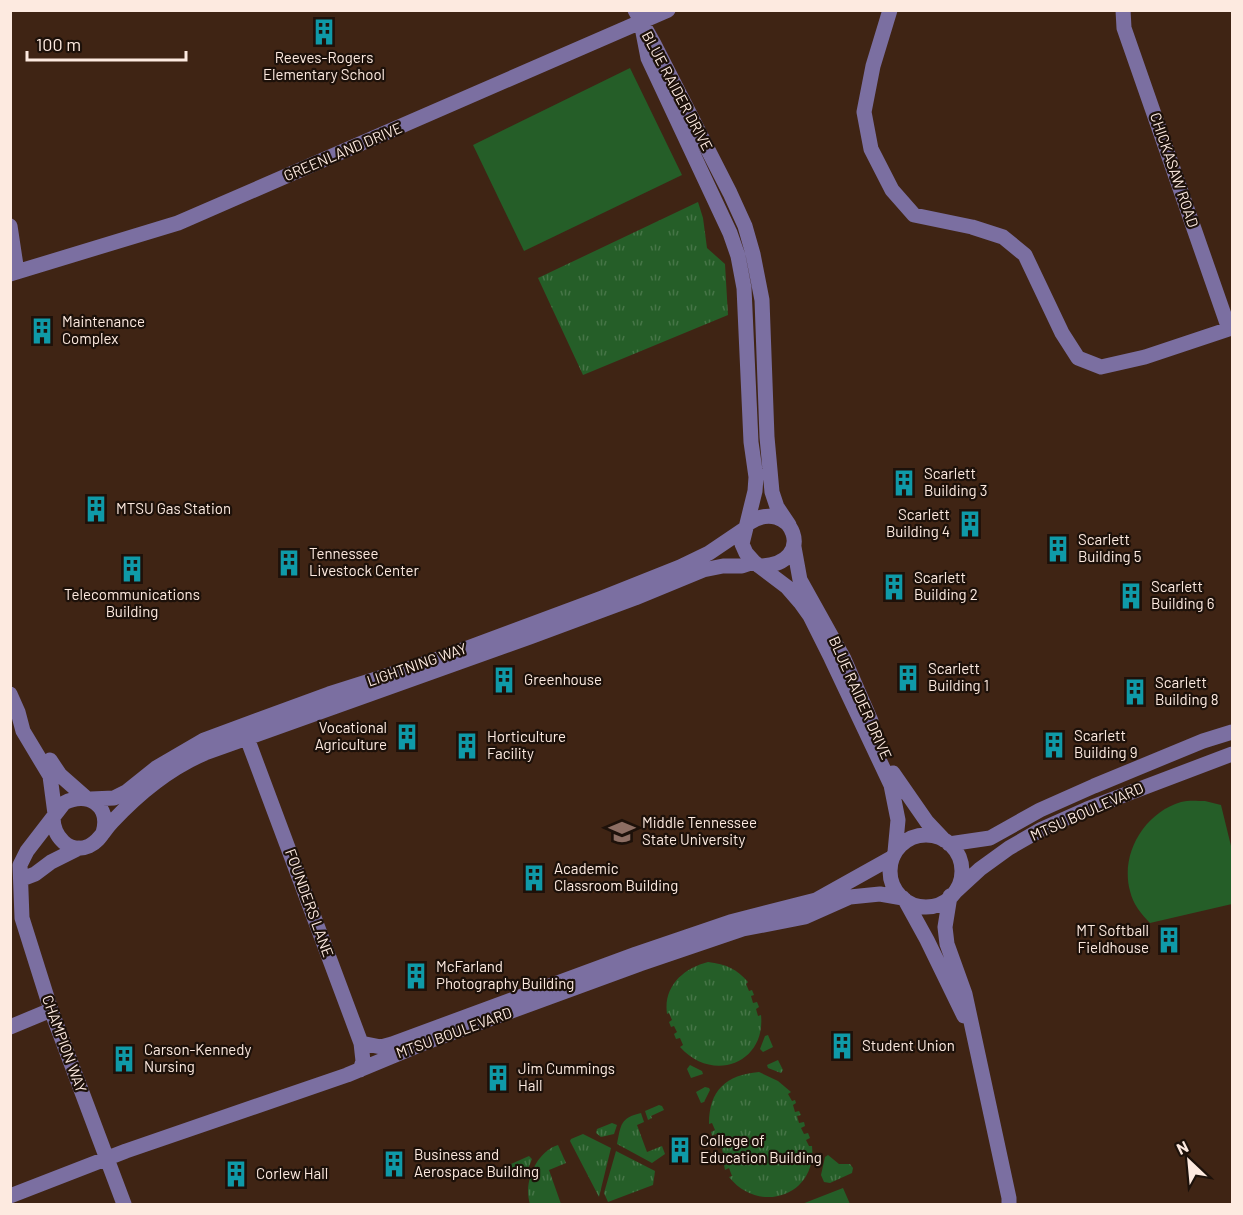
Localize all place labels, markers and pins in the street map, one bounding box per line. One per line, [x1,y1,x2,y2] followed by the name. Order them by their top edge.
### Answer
[309,17,339,47] building icon: Reeves-Rogers Elementary School
[263,48,385,83] place label: Reeves-Rogers Elementary School
[62,312,145,347] place label: Maintenance Complex
[27,316,57,346] building icon: Maintenance Complex
[924,464,987,499] place label: Scarlett Building 3
[889,468,919,498] building icon: Scarlett Building 3
[81,494,111,524] building icon: MTSU Gas Station
[116,499,231,517] place label: MTSU Gas Station
[886,505,950,540] place label: Scarlett Building 4
[955,509,985,539] building icon: Scarlett Building 4
[1078,530,1141,565] place label: Scarlett Building 5
[1043,534,1073,564] building icon: Scarlett Building 5
[309,544,419,579] place label: Tennessee Livestock Center
[274,548,304,578] building icon: Tennessee Livestock Center
[117,554,147,584] building icon: Telecommunications Building
[914,568,978,603] place label: Scarlett Building 2
[879,572,909,602] building icon: Scarlett Building 2
[1151,577,1214,612] place label: Scarlett Building 6
[1116,581,1146,611] building icon: Scarlett Building 6
[64,585,200,620] place label: Telecommunications Building
[928,659,989,694] place label: Scarlett Building 1
[893,663,923,693] building icon: Scarlett Building 1
[489,665,519,695] building icon: Greenhouse
[524,670,602,688] place label: Greenhouse
[1155,673,1218,708] place label: Scarlett Building 8
[1120,677,1150,707] building icon: Scarlett Building 8
[315,718,387,753] place label: Vocational Agriculture
[392,722,422,752] building icon: Vocational Agriculture
[1074,726,1137,761] place label: Scarlett Building 9
[487,727,566,762] place label: Horticulture Facility
[1039,730,1069,760] building icon: Scarlett Building 9
[452,731,482,761] building icon: Horticulture Facility
[642,813,757,848] place label: Middle Tennessee State University
[607,817,637,847] school or university icon: Middle Tennessee State University
[554,859,678,894] place label: Academic Classroom Building
[519,863,549,893] building icon: Academic Classroom Building
[1076,921,1149,956] place label: MT Softball Fieldhouse
[1154,925,1184,955] building icon: MT Softball Fieldhouse
[436,957,574,992] place label: McFarland Photography Building
[401,961,431,991] building icon: McFarland Photography Building
[827,1031,857,1061] building icon: Student Union
[862,1036,955,1054] place label: Student Union
[144,1040,252,1075] place label: Carson-Kennedy Nursing
[109,1044,139,1074] building icon: Carson-Kennedy Nursing
[518,1059,615,1094] place label: Jim Cummings Hall
[483,1063,513,1093] building icon: Jim Cummings Hall
[700,1131,822,1166] place label: College of Education Building
[665,1135,695,1165] building icon: College of Education Building
[414,1145,539,1180] place label: Business and Aerospace Building
[379,1149,409,1179] building icon: Business and Aerospace Building
[221,1159,251,1189] building icon: Corlew Hall
[256,1164,328,1182] place label: Corlew Hall

